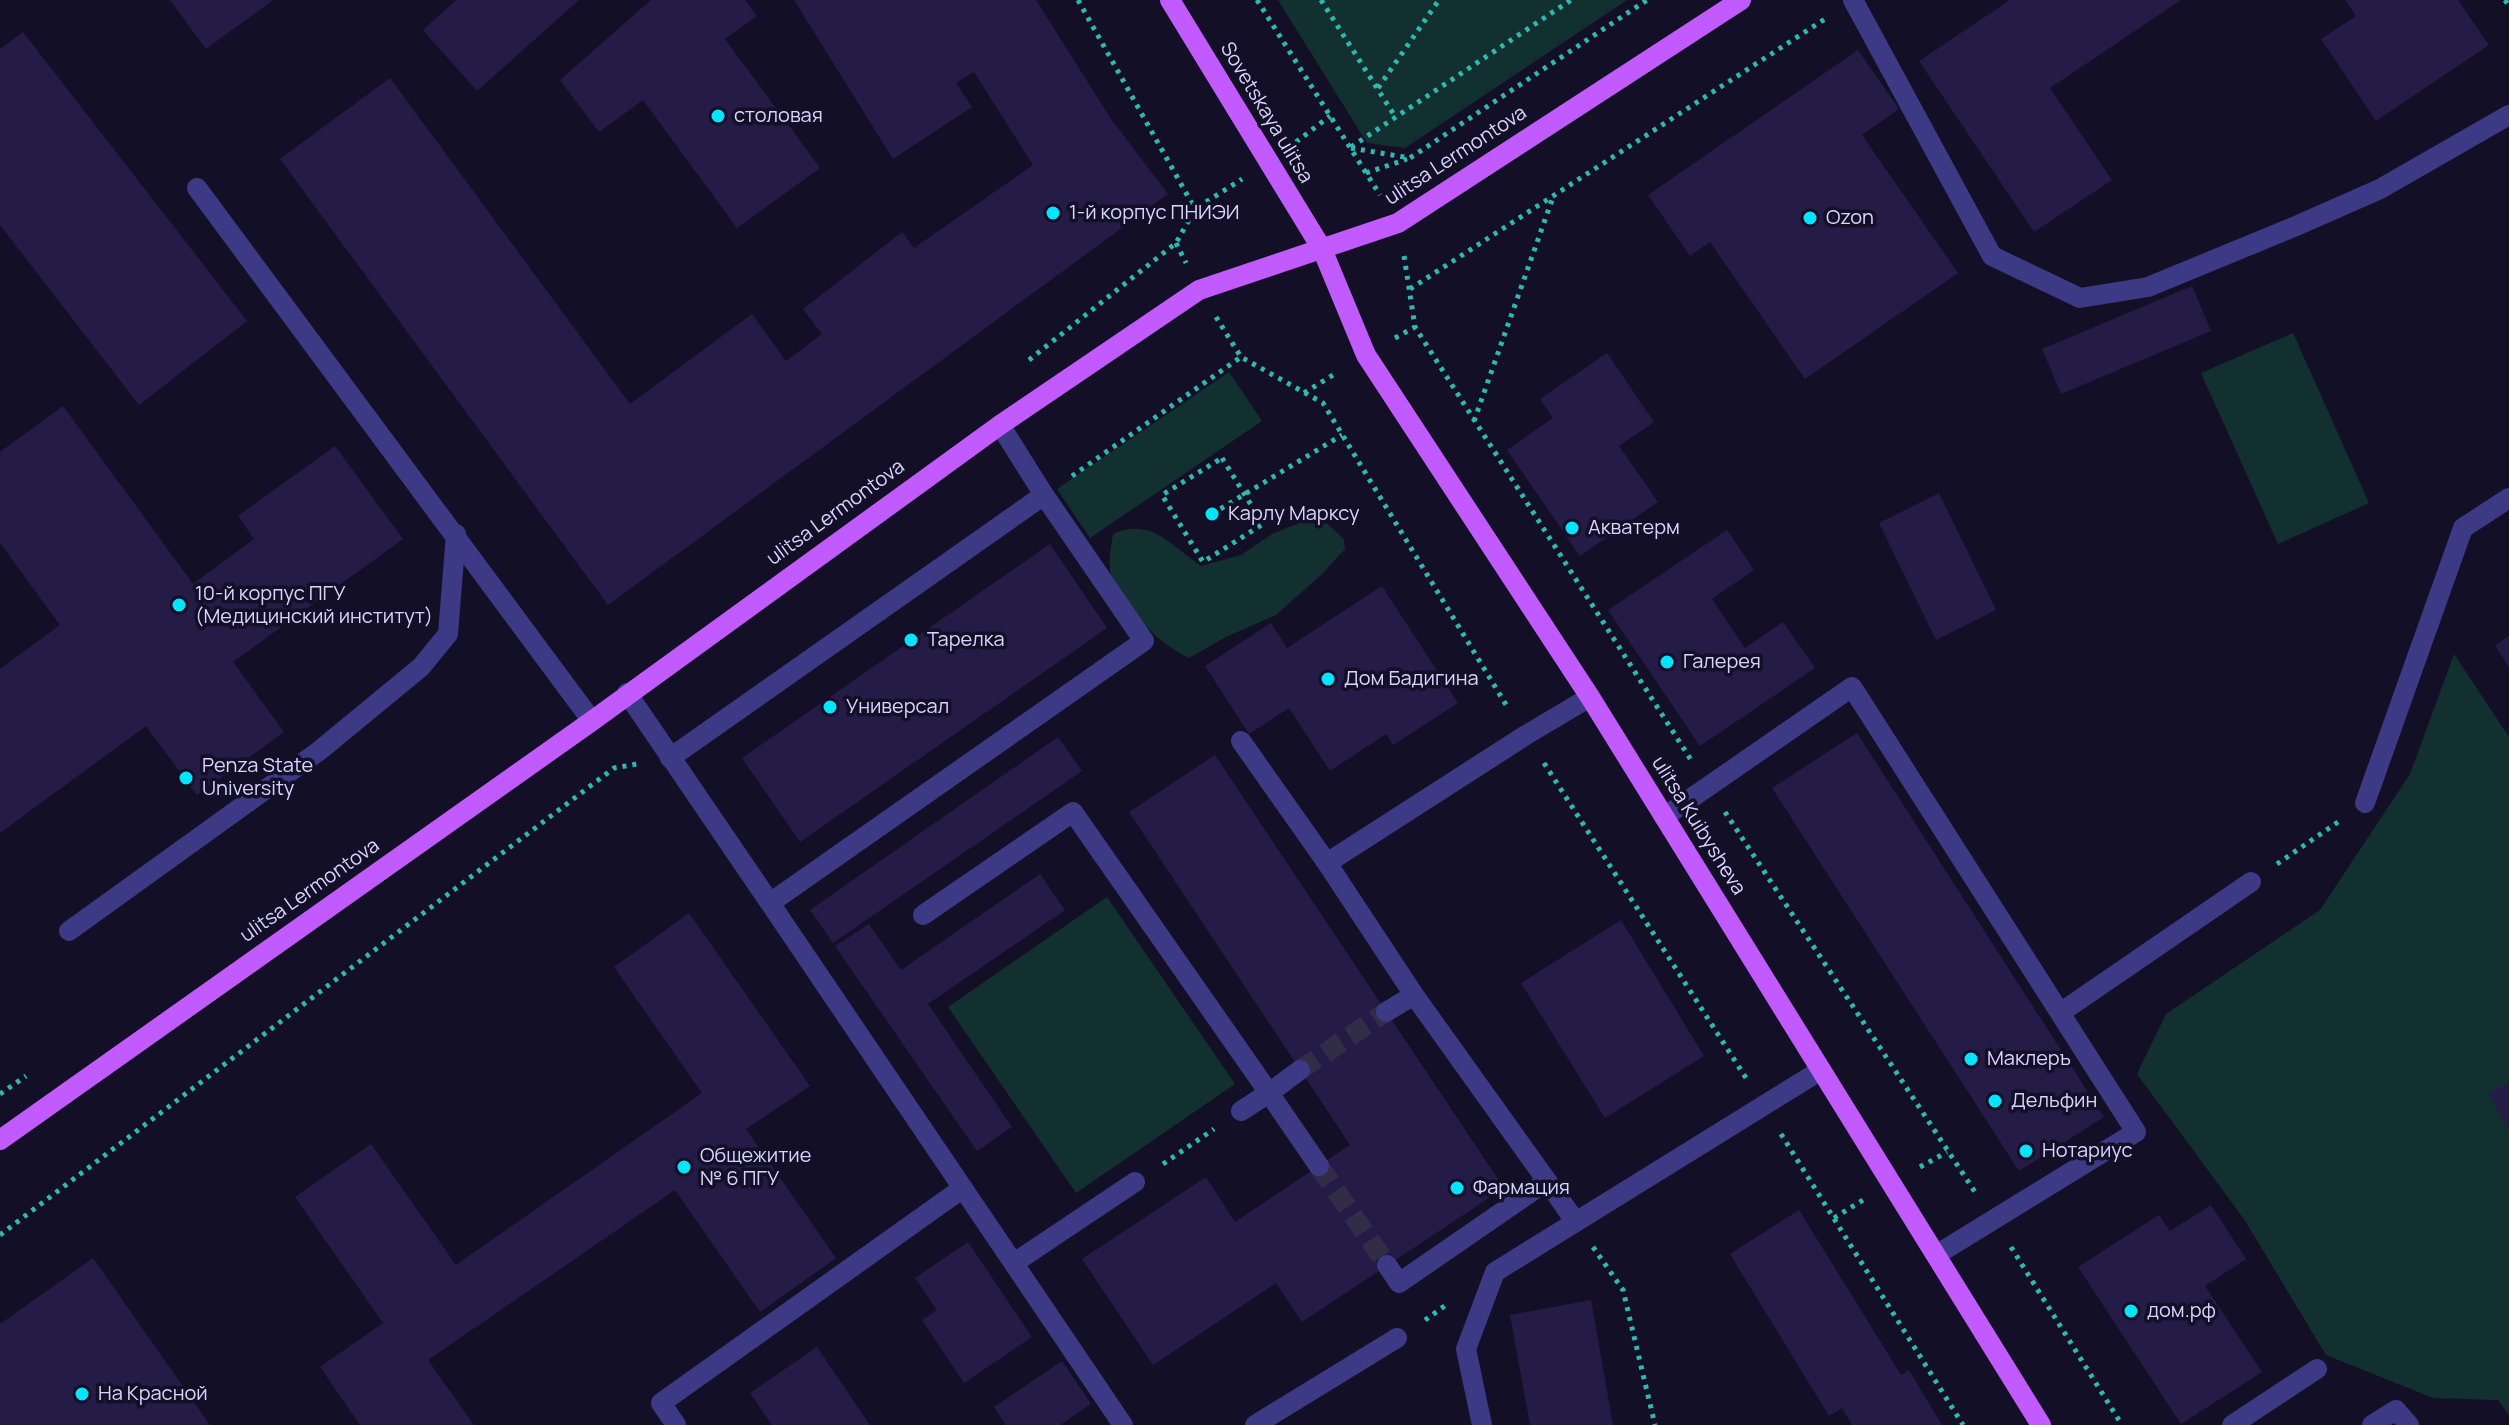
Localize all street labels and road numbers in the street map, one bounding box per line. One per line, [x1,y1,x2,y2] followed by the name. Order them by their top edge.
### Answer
[1214,38,1318,188] street label: Sovetskaya ulitsa
[1381,101,1531,211] street label: ulitsa Lermontova
[763,455,909,571] street label: ulitsa Lermontova
[1646,752,1750,900] street label: ulitsa Kuibysheva
[236,834,384,948] street label: ulitsa Lermontova

